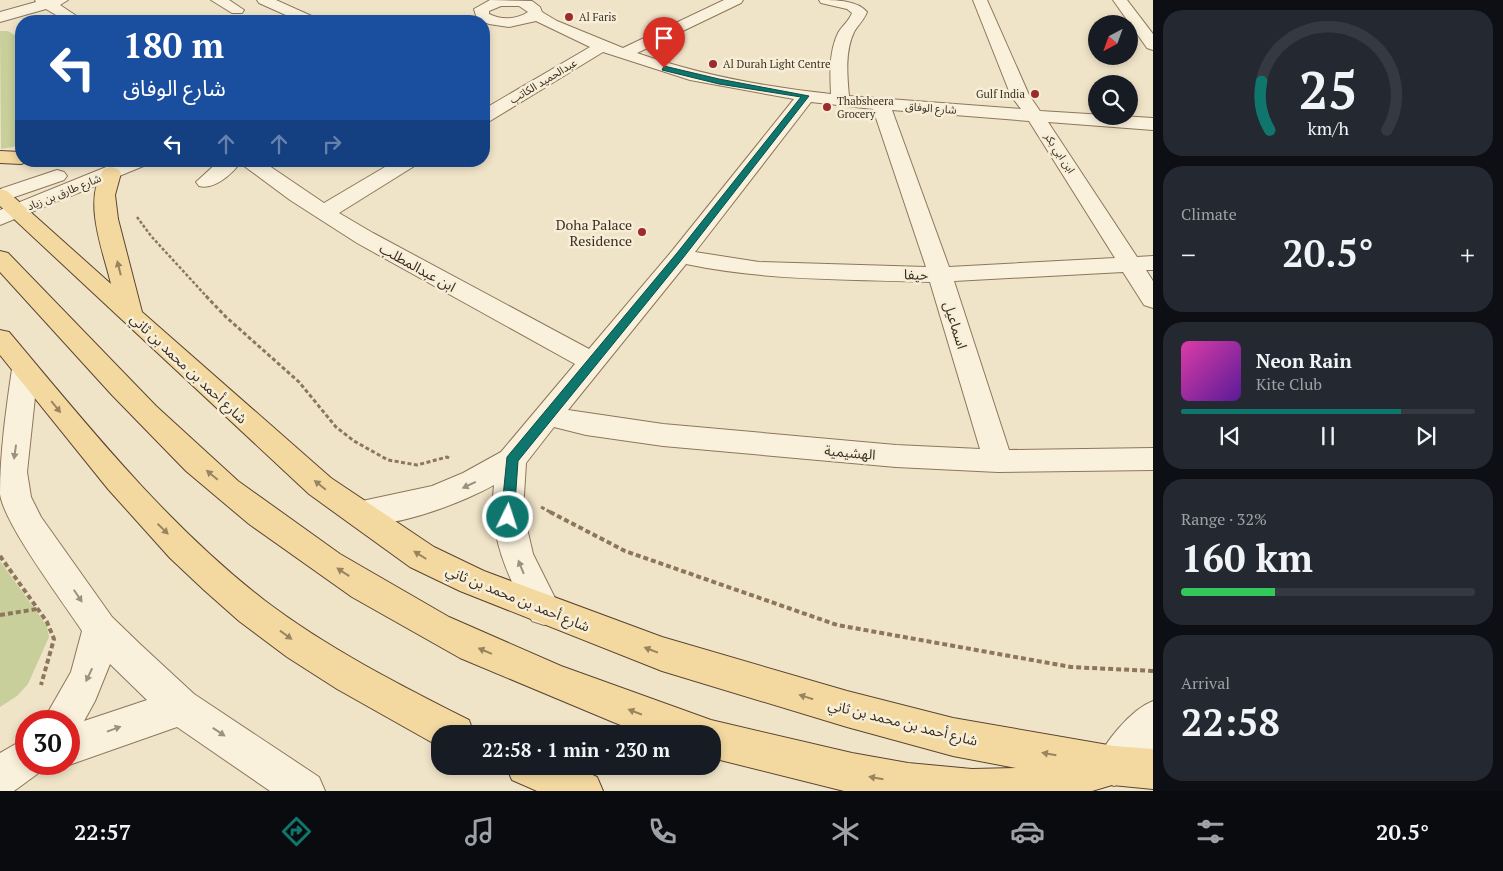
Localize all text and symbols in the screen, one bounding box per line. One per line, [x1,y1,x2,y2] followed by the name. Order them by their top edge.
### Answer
[579,10,617,24] place label: Al Faris
[563,11,575,23] marker: Al Faris
[1088,15,1138,65] north arrow
[1088,15,1138,125] map controls
[643,17,685,68] pin
[123,22,224,68] text: 180 m
[650,24,678,52] icon: arrive
[40,35,105,100] icon: left
[507,55,580,107] street label: عبدالحميد الكاتب
[1299,55,1357,124] text: 25
[723,57,831,71] place label: Al Durah Light Centre
[707,58,719,70] marker: Al Durah Light Centre
[123,73,226,102] text: شارع الوفاق
[1088,75,1138,125] button: search
[976,87,1025,101] place label: Gulf India
[1029,88,1041,100] marker: Gulf India
[837,94,894,121] place label: Thabsheera Grocery
[905,99,958,118] street label: شارع الوفاق
[821,101,833,113] marker: Thabsheera Grocery
[1307,116,1349,140] text: km/h
[1039,129,1078,177] street label: ابن ابي بكر
[159,130,187,158] icon: left
[212,130,240,158] icon: ahead
[265,130,293,158] icon: ahead
[318,130,346,158] icon: right
[25,171,104,214] street label: شارع طارق بن زياد
[1181,203,1237,225] text: Climate
[556,215,632,250] place label: Doha Palace Residence
[636,226,648,238] marker: Doha Palace Residence
[1282,228,1374,278] text: 20.5°
[1181,236,1196,273] text: −
[1460,236,1475,273] text: +
[376,238,460,296] street label: ابن عبدالمطلب
[115,261,123,276] one-way arrow
[904,264,928,284] street label: حيفا
[940,299,972,351] street label: اسماعيل
[125,309,252,429] street label: شارع أحمد بن محمد بن ثاني
[1256,348,1352,373] text: Neon Rain
[1256,373,1322,395] text: Kite Club
[51,400,62,413] one-way arrow
[1216,422,1244,450] icon: previous
[1314,422,1342,450] icon: pause
[1412,422,1440,450] icon: next
[824,440,876,464] street label: الهشيمية
[11,445,19,461] one-way arrow
[206,470,219,481] one-way arrow
[314,479,327,490] one-way arrow
[462,480,477,489] one-way arrow
[481,490,533,542] position arrow
[1181,508,1267,530] text: Range · 32%
[157,523,169,535] one-way arrow
[1181,533,1313,583] text: 160 km
[413,550,426,559] one-way arrow
[442,560,593,638] street label: شارع أحمد بن محمد بن ثاني
[517,560,525,574] one-way arrow
[336,567,349,576] one-way arrow
[73,589,83,603] one-way arrow
[279,630,293,640] one-way arrow
[478,646,492,654] one-way arrow
[643,646,658,653] one-way arrow
[84,668,92,682] one-way arrow
[1181,672,1230,694] text: Arrival
[798,693,814,701] one-way arrow
[826,694,980,752] street label: شارع أحمد بن محمد بن ثاني
[1181,697,1280,747] text: 22:58
[627,708,642,716] one-way arrow
[15,710,80,775] speed limit sign: 30
[107,724,122,732] one-way arrow
[212,728,225,737] one-way arrow
[482,737,670,762] text: 22:58 · 1 min · 230 m
[1041,750,1057,758] one-way arrow
[868,773,884,781] one-way arrow
[279,814,314,849] icon: directions
[462,814,497,849] icon: music
[645,814,680,849] icon: phone
[828,814,863,849] icon: climate
[1010,814,1045,849] icon: car
[1193,814,1228,849] icon: filters
[74,817,131,846] text: 22:57
[1376,817,1429,846] text: 20.5°

